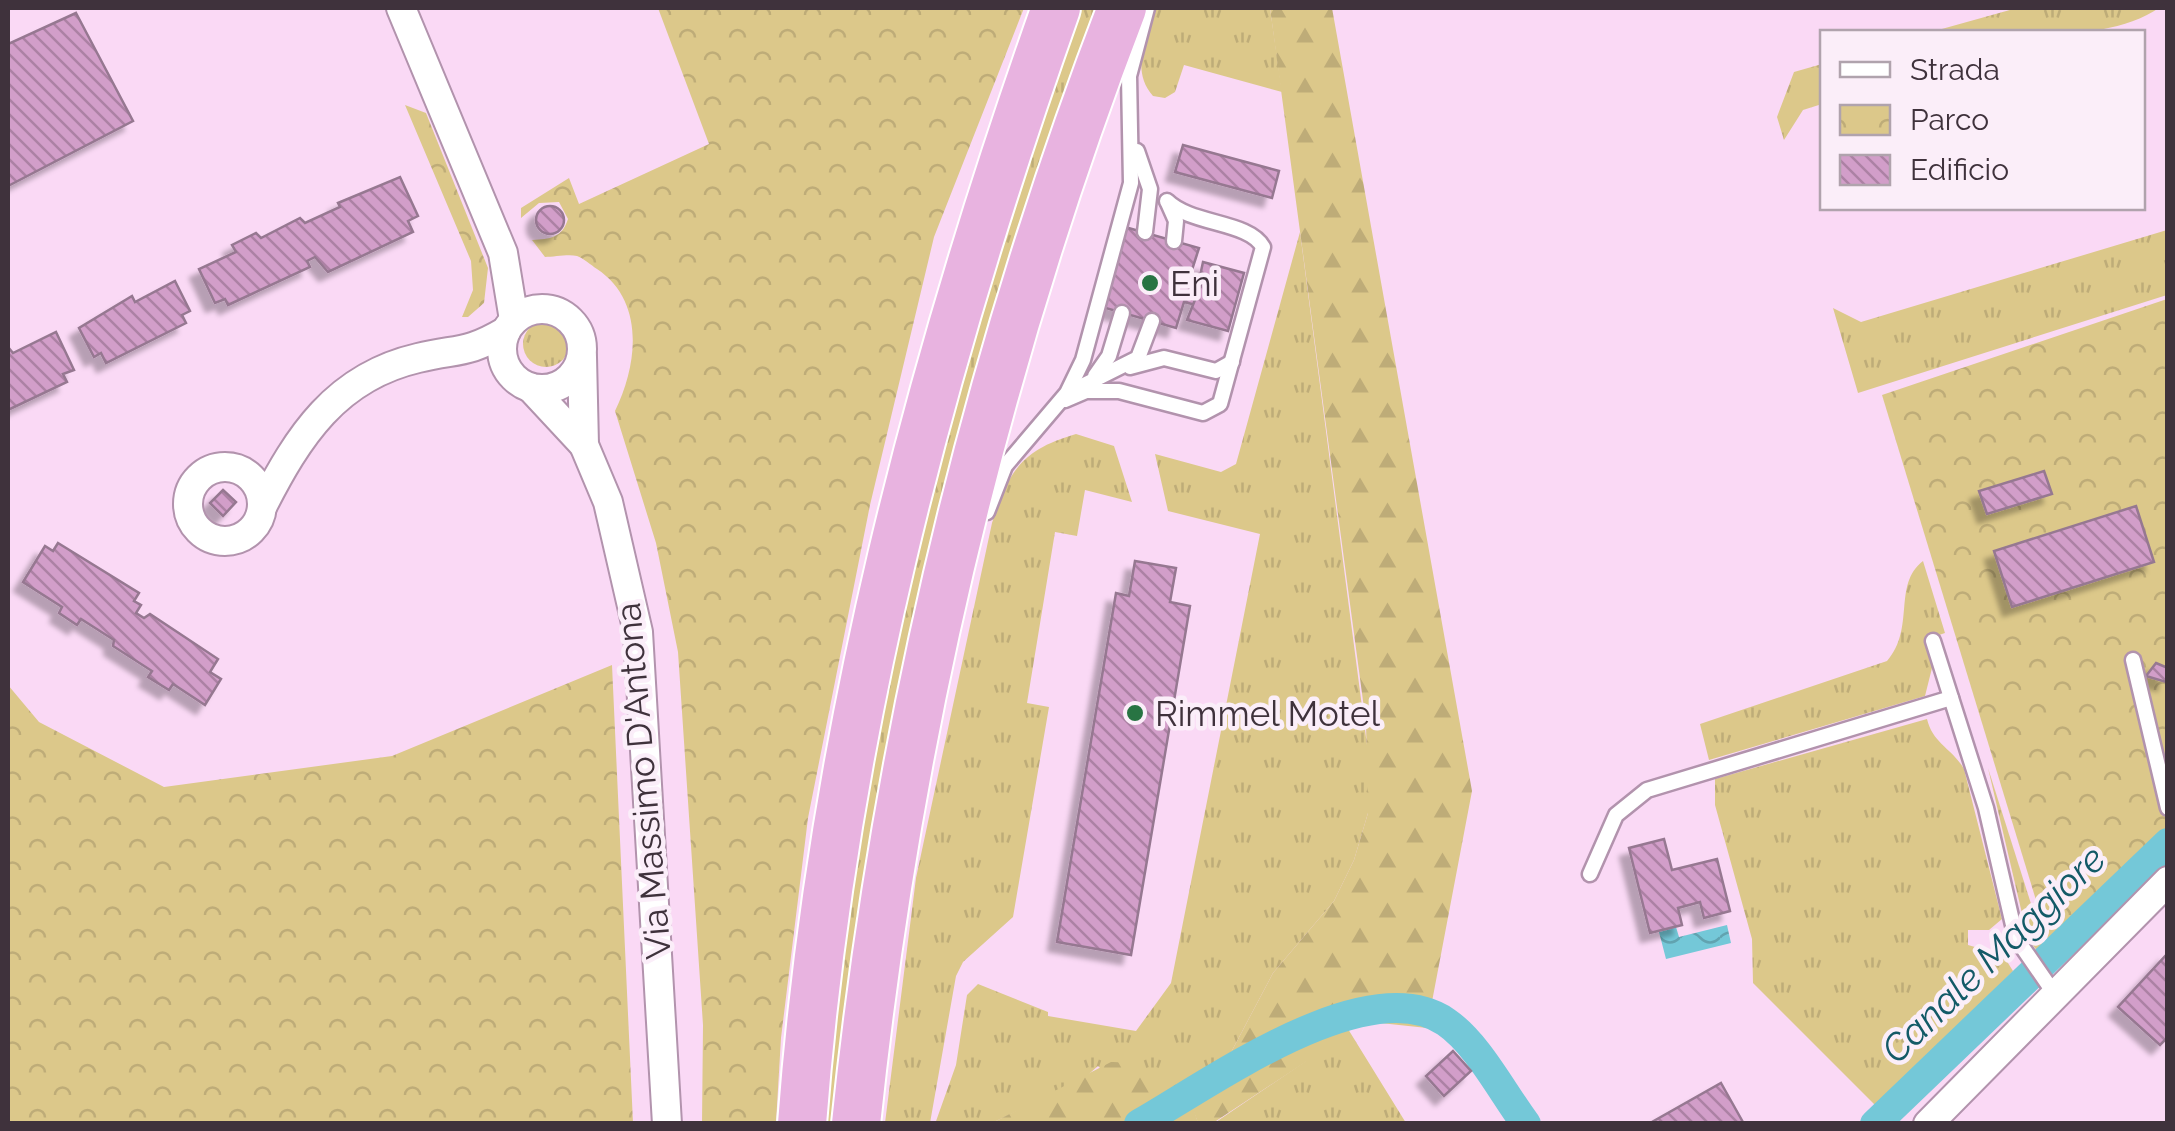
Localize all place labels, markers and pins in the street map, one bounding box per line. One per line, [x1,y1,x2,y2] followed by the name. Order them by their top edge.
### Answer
[1170,263,1219,304] place label: Eni
[1139,272,1161,294] marker: Eni
[1155,693,1380,734] place label: Rimmel Motel
[1124,702,1146,724] marker: Rimmel Motel

